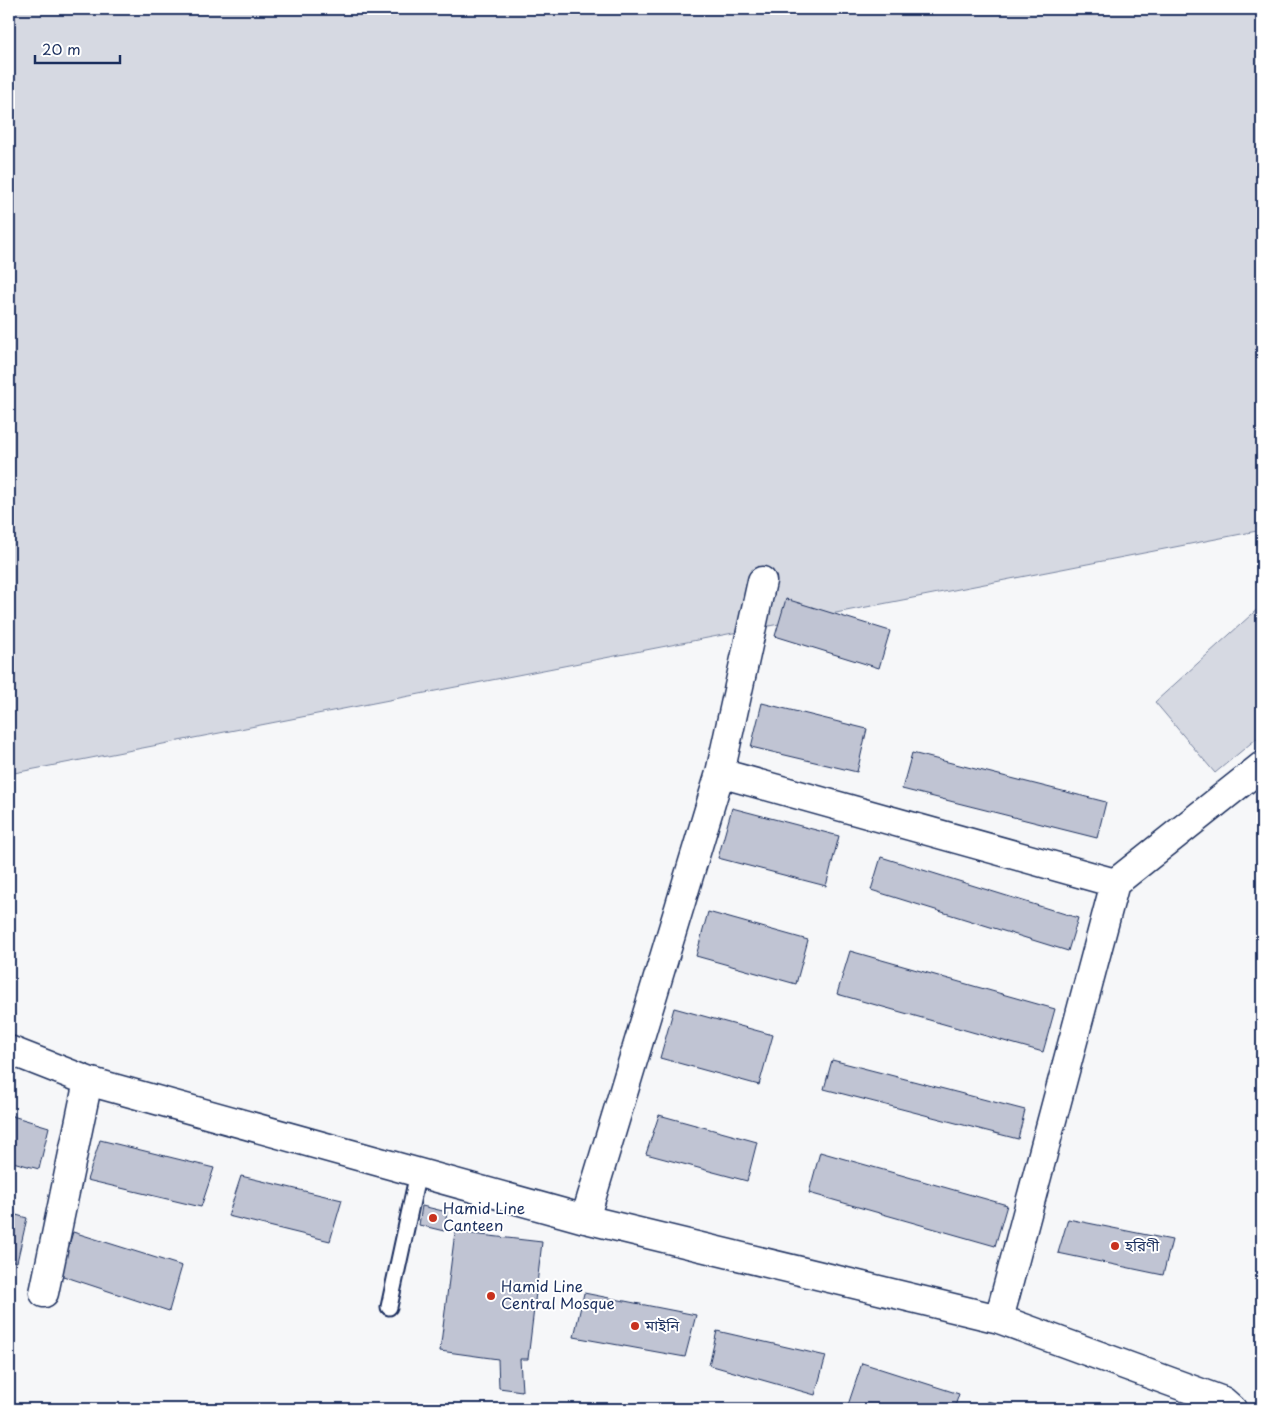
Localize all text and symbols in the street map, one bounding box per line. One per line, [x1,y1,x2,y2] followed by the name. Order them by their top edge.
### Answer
[35,32,120,64] scale bar
[42,37,81,60] text: 20 m
[443,1196,525,1236] place label: Hamid Line Canteen
[427,1212,439,1224] marker: Hamid Line Canteen
[1124,1233,1160,1256] place label: হরিণী
[1109,1240,1121,1252] marker: হরিণী
[501,1274,615,1314] place label: Hamid Line Central Mosque
[485,1290,497,1302] marker: Hamid Line Central Mosque
[644,1313,680,1336] place label: মাইনি
[629,1320,641,1332] marker: মাইনি

